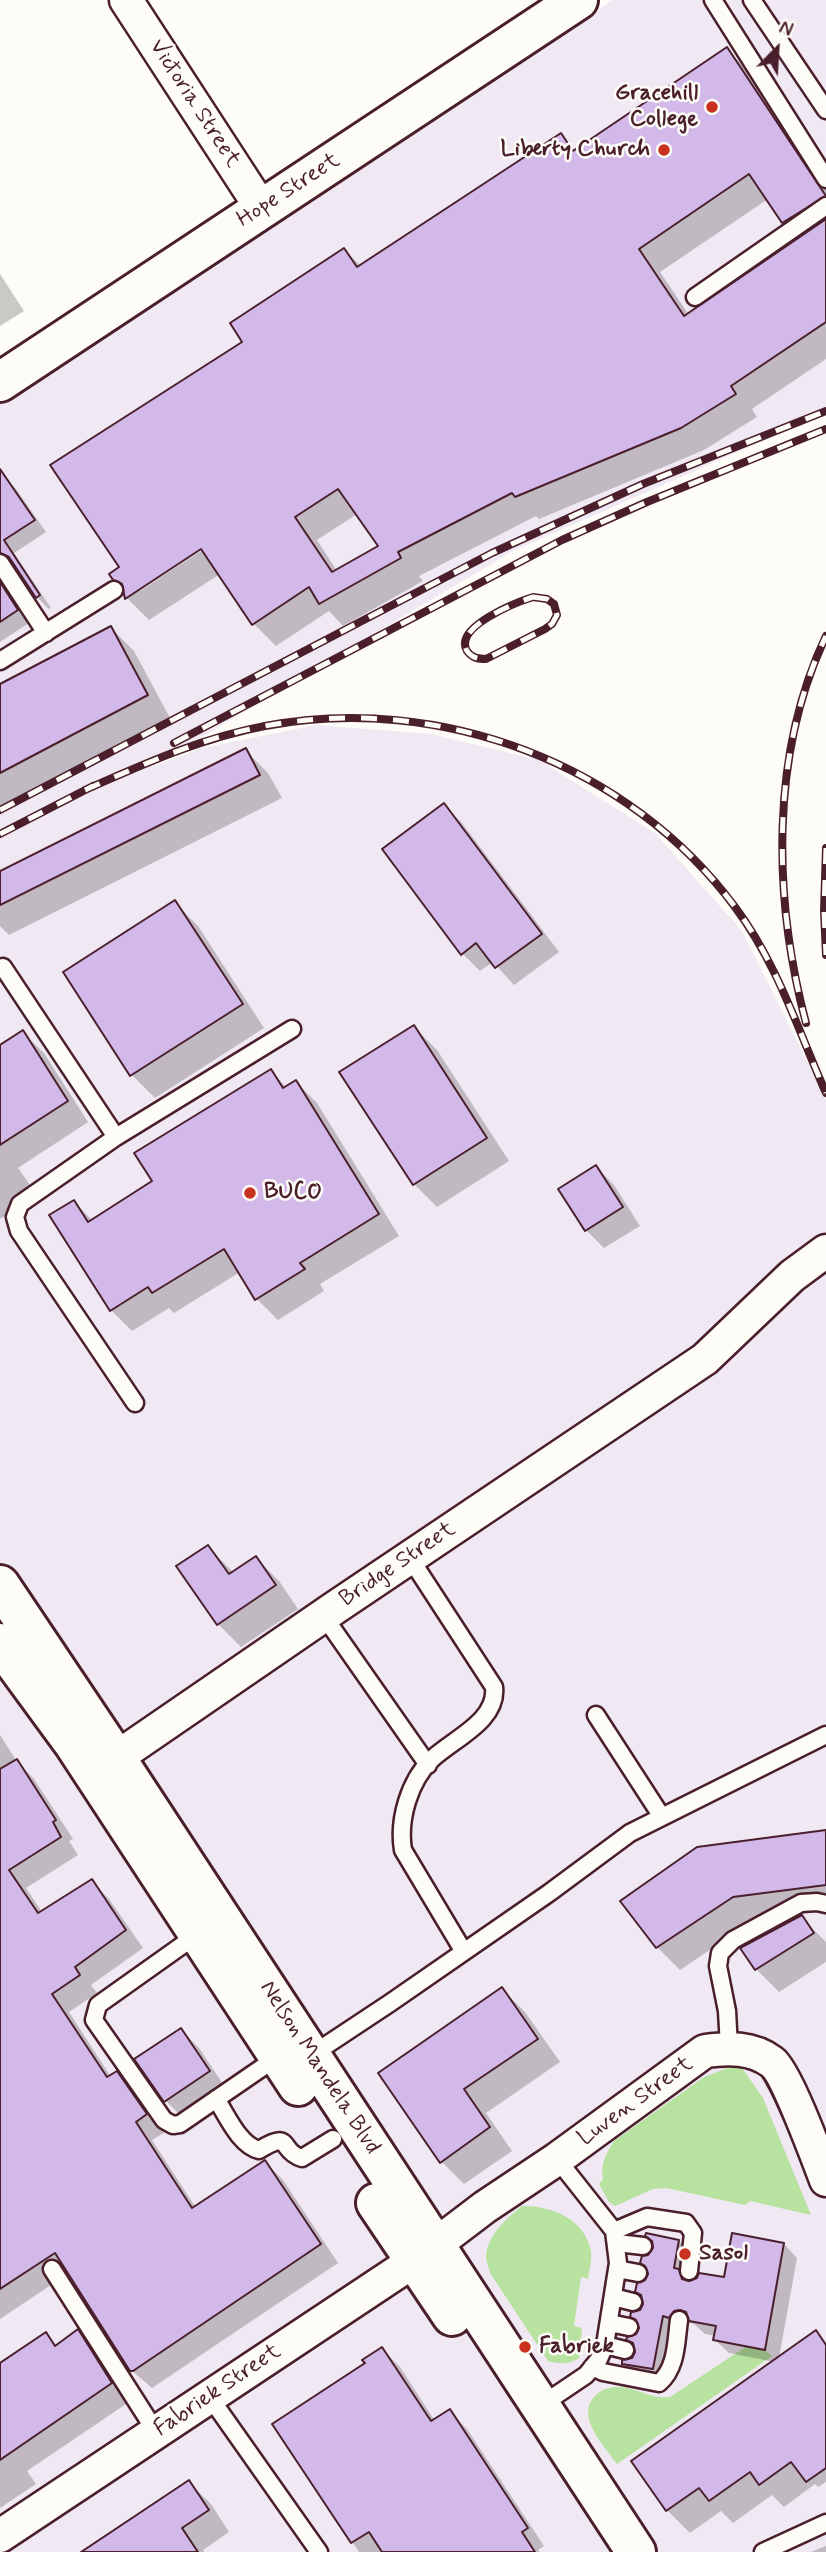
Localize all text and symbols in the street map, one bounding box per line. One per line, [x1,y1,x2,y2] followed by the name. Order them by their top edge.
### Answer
[742,14,812,84] north arrow
[775,15,797,43] text: N
[142,35,246,173] street label: Victoria Street
[615,80,698,134] place label: Gracehill College
[704,99,720,115] marker: Gracehill College
[501,136,650,164] place label: Liberty Church
[656,142,672,158] marker: Liberty Church
[232,147,346,235] street label: Hope Street
[264,1179,322,1207] place label: BUCO
[242,1185,258,1201] marker: BUCO
[335,1516,461,1614] street label: Bridge Street
[253,1976,385,2160] street label: Nelson Mandela Blvd
[573,2051,699,2153] street label: Luven Street
[699,2240,748,2268] place label: Sasol
[677,2246,693,2262] marker: Sasol
[539,2333,614,2361] place label: Fabriek
[149,2338,287,2444] street label: Fabriek Street
[517,2339,533,2355] marker: Fabriek

